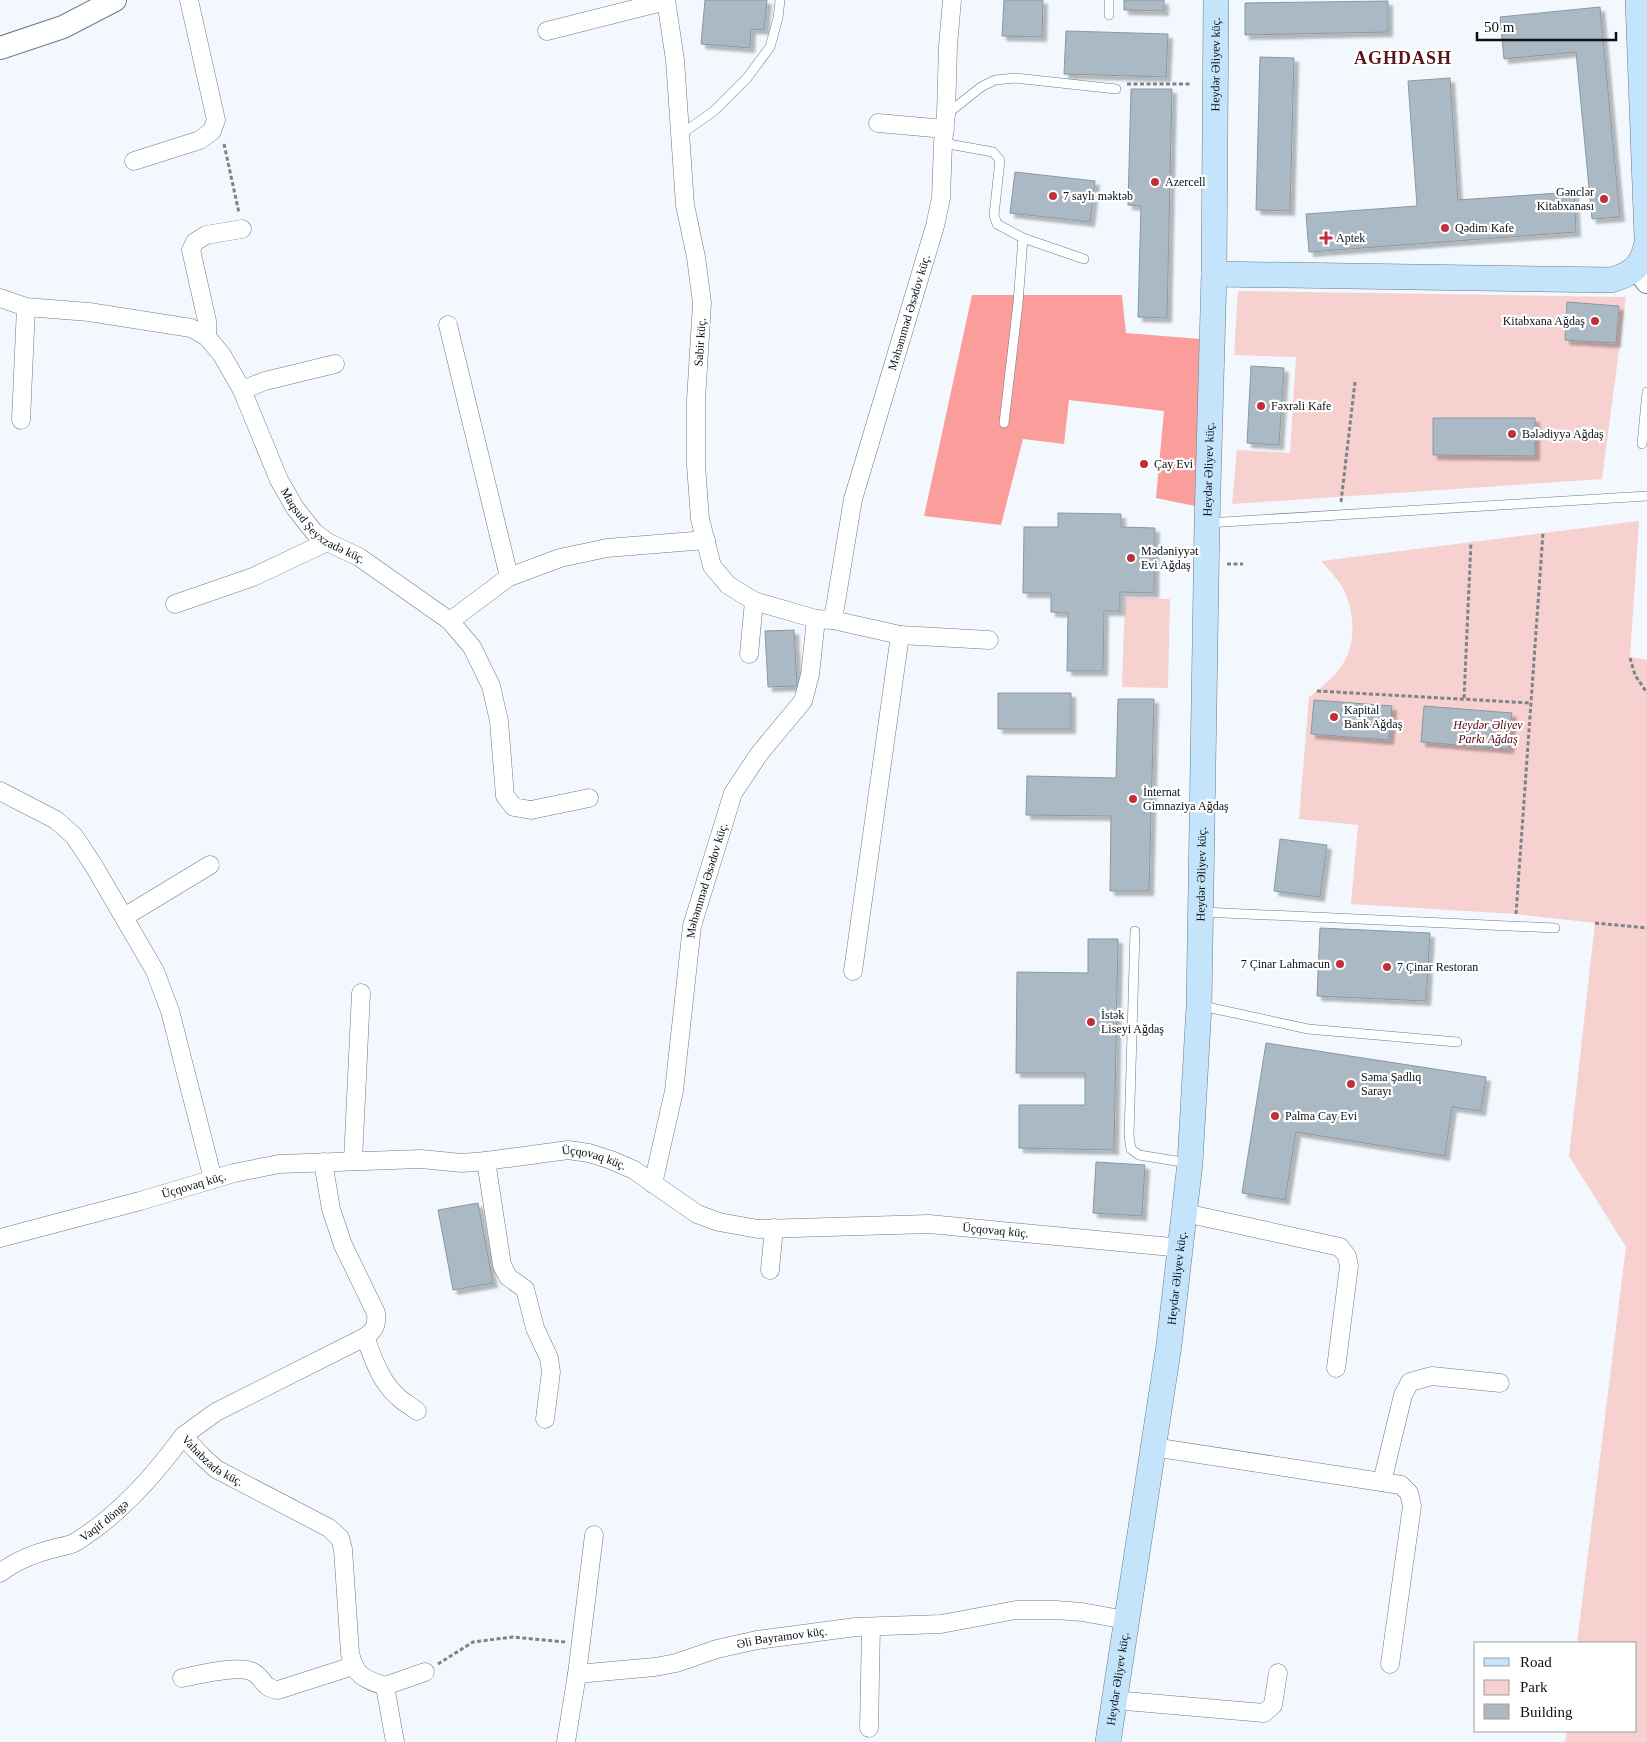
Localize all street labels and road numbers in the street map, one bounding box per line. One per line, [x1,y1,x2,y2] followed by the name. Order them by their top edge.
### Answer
[1208,17,1223,112] street label: Heydər Əliyev küç.
[885,253,933,372] street label: Məhəmməd Əsədov küç.
[691,317,709,367] street label: Sabir küç.
[1200,422,1217,517] street label: Heydər Əliyev küç.
[278,485,368,566] street label: Maqsud Şeyxzadə küç.
[684,821,730,939] street label: Məhəmməd Əsədov küç.
[1193,827,1209,921] street label: Heydər Əliyev küç.
[561,1143,629,1173] street label: Üçqovaq küç.
[160,1169,228,1201] street label: Üçqovaq küç.
[962,1220,1029,1240] street label: Üçqovaq küç.
[1164,1230,1189,1326] street label: Heydər Əliyev küç.
[179,1432,246,1489] street label: Vahabzadə küç.
[77,1497,131,1544] street label: Vaqif döngə
[735,1624,828,1651] street label: Əli Bayramov küç.
[1104,1631,1132,1726] street label: Heydər Əliyev küç.

